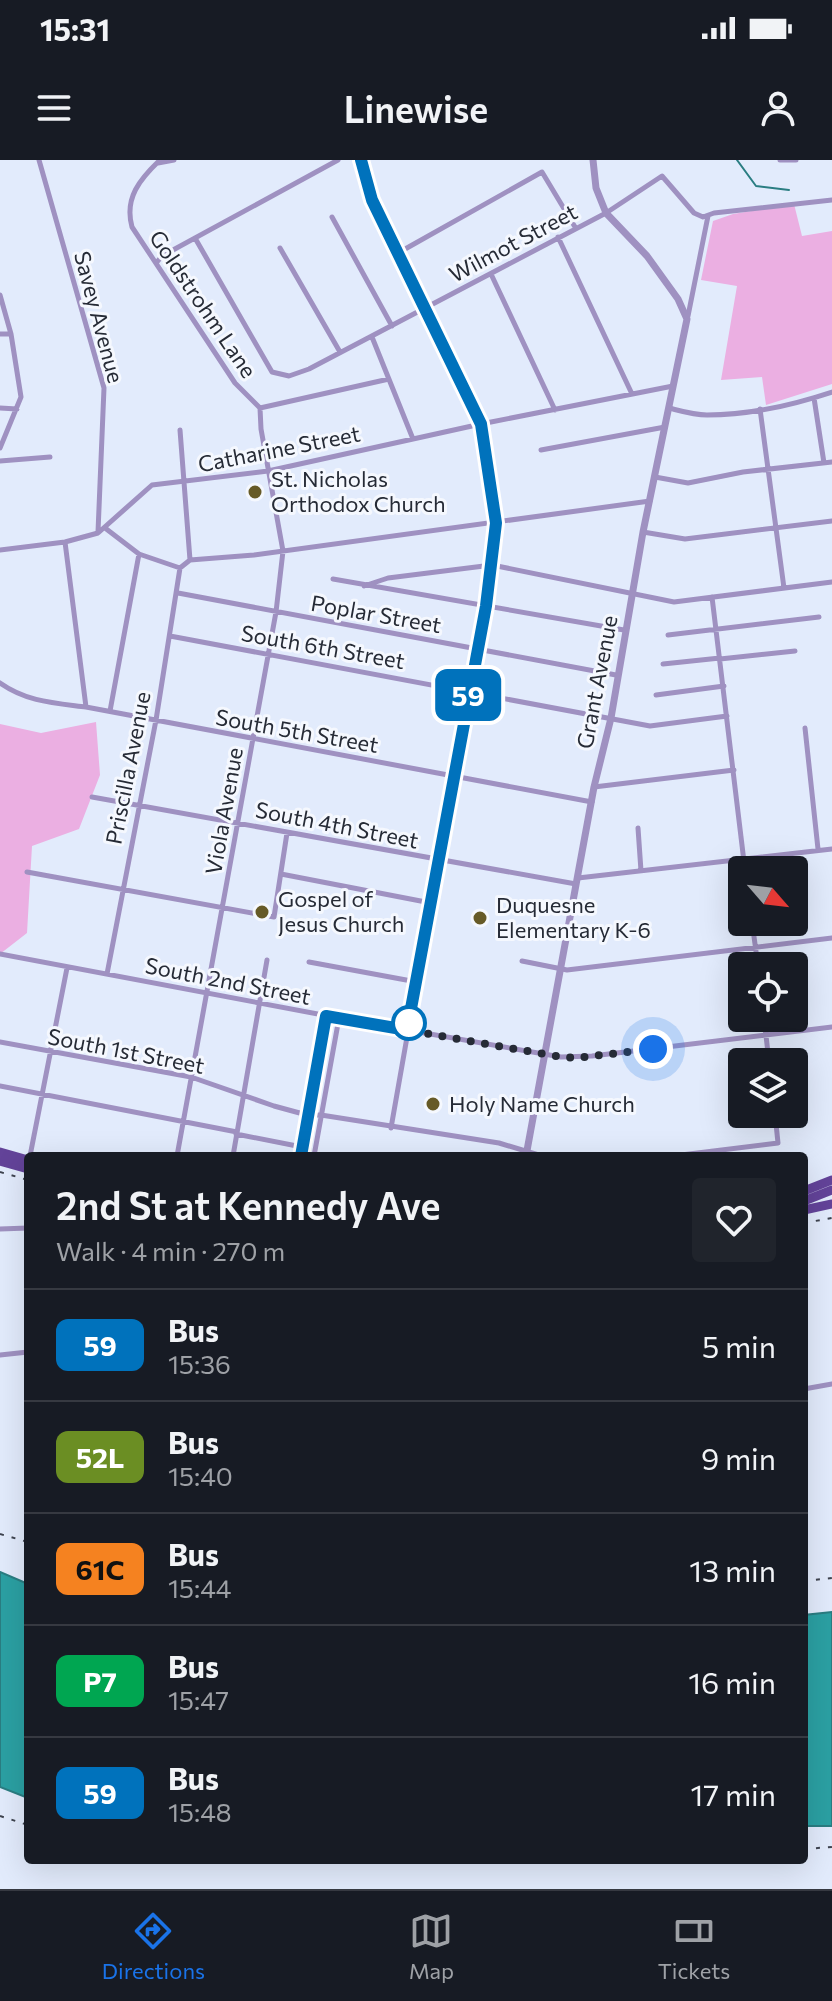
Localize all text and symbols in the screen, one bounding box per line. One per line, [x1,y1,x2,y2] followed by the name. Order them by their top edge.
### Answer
[40,10,110,47] text: 15:31
[32,86,76,130] icon: menu
[344,86,488,130] text: Linewise
[756,86,800,130] icon: person
[444,197,581,288] street label: Wilmot Street
[144,225,263,383] street label: Goldstrohm Lane
[69,248,130,386] street label: Savey Avenue
[195,420,362,477] street label: Catharine Street
[271,465,446,517] place label: St. Nicholas Orthodox Church
[246,483,264,501] marker: St. Nicholas Orthodox Church
[309,589,443,638] street label: Poplar Street
[570,613,623,751] street label: Grant Avenue
[239,619,407,674] street label: South 6th Street
[432,669,504,721] line badge: 59
[451,678,485,712] text: 59
[99,689,156,847] street label: Priscilla Avenue
[214,703,381,758] street label: South 5th Street
[199,745,248,877] street label: Viola Avenue
[253,795,421,854] street label: South 4th Street
[728,856,808,936] north arrow
[728,856,808,1128] map controls
[278,885,404,937] place label: Gospel of Jesus Church
[496,891,651,943] place label: Duquesne Elementary K-6
[253,903,271,921] marker: Gospel of Jesus Church
[471,909,489,927] marker: Duquesne Elementary K-6
[143,951,313,1010] street label: South 2nd Street
[728,952,808,1032] button: locate
[392,1006,426,1040] unlabelled marker
[46,1022,207,1079] street label: South 1st Street
[633,1029,673,1069] your location
[728,1048,808,1128] button: layers
[449,1090,635,1117] place label: Holy Name Church
[424,1095,442,1113] marker: Holy Name Church
[692,1178,776,1262] button: heart
[56,1181,440,1228] text: 2nd St at Kennedy Ave
[56,1235,285,1266] text: Walk · 4 min · 270 m
[168,1311,219,1348] text: Bus
[702,1327,776,1364] text: 5 min
[83,1328,117,1362] text: 59
[168,1348,231,1379] text: 15:36
[168,1423,219,1460] text: Bus
[701,1439,776,1476] text: 9 min
[76,1440,124,1474] text: 52L
[168,1460,233,1491] text: 15:40
[168,1535,219,1572] text: Bus
[689,1551,776,1588] text: 13 min
[75,1552,125,1586] text: 61C
[168,1572,231,1603] text: 15:44
[168,1647,219,1684] text: Bus
[688,1663,776,1700] text: 16 min
[83,1664,117,1698] text: P7
[168,1684,229,1715] text: 15:47
[168,1759,219,1796] text: Bus
[691,1775,776,1812] text: 17 min
[83,1776,117,1810] text: 59
[168,1796,232,1827] text: 15:48
[102,1909,205,1984] tab: Directions
[409,1909,454,1984] tab: Map
[658,1909,730,1984] tab: Tickets

